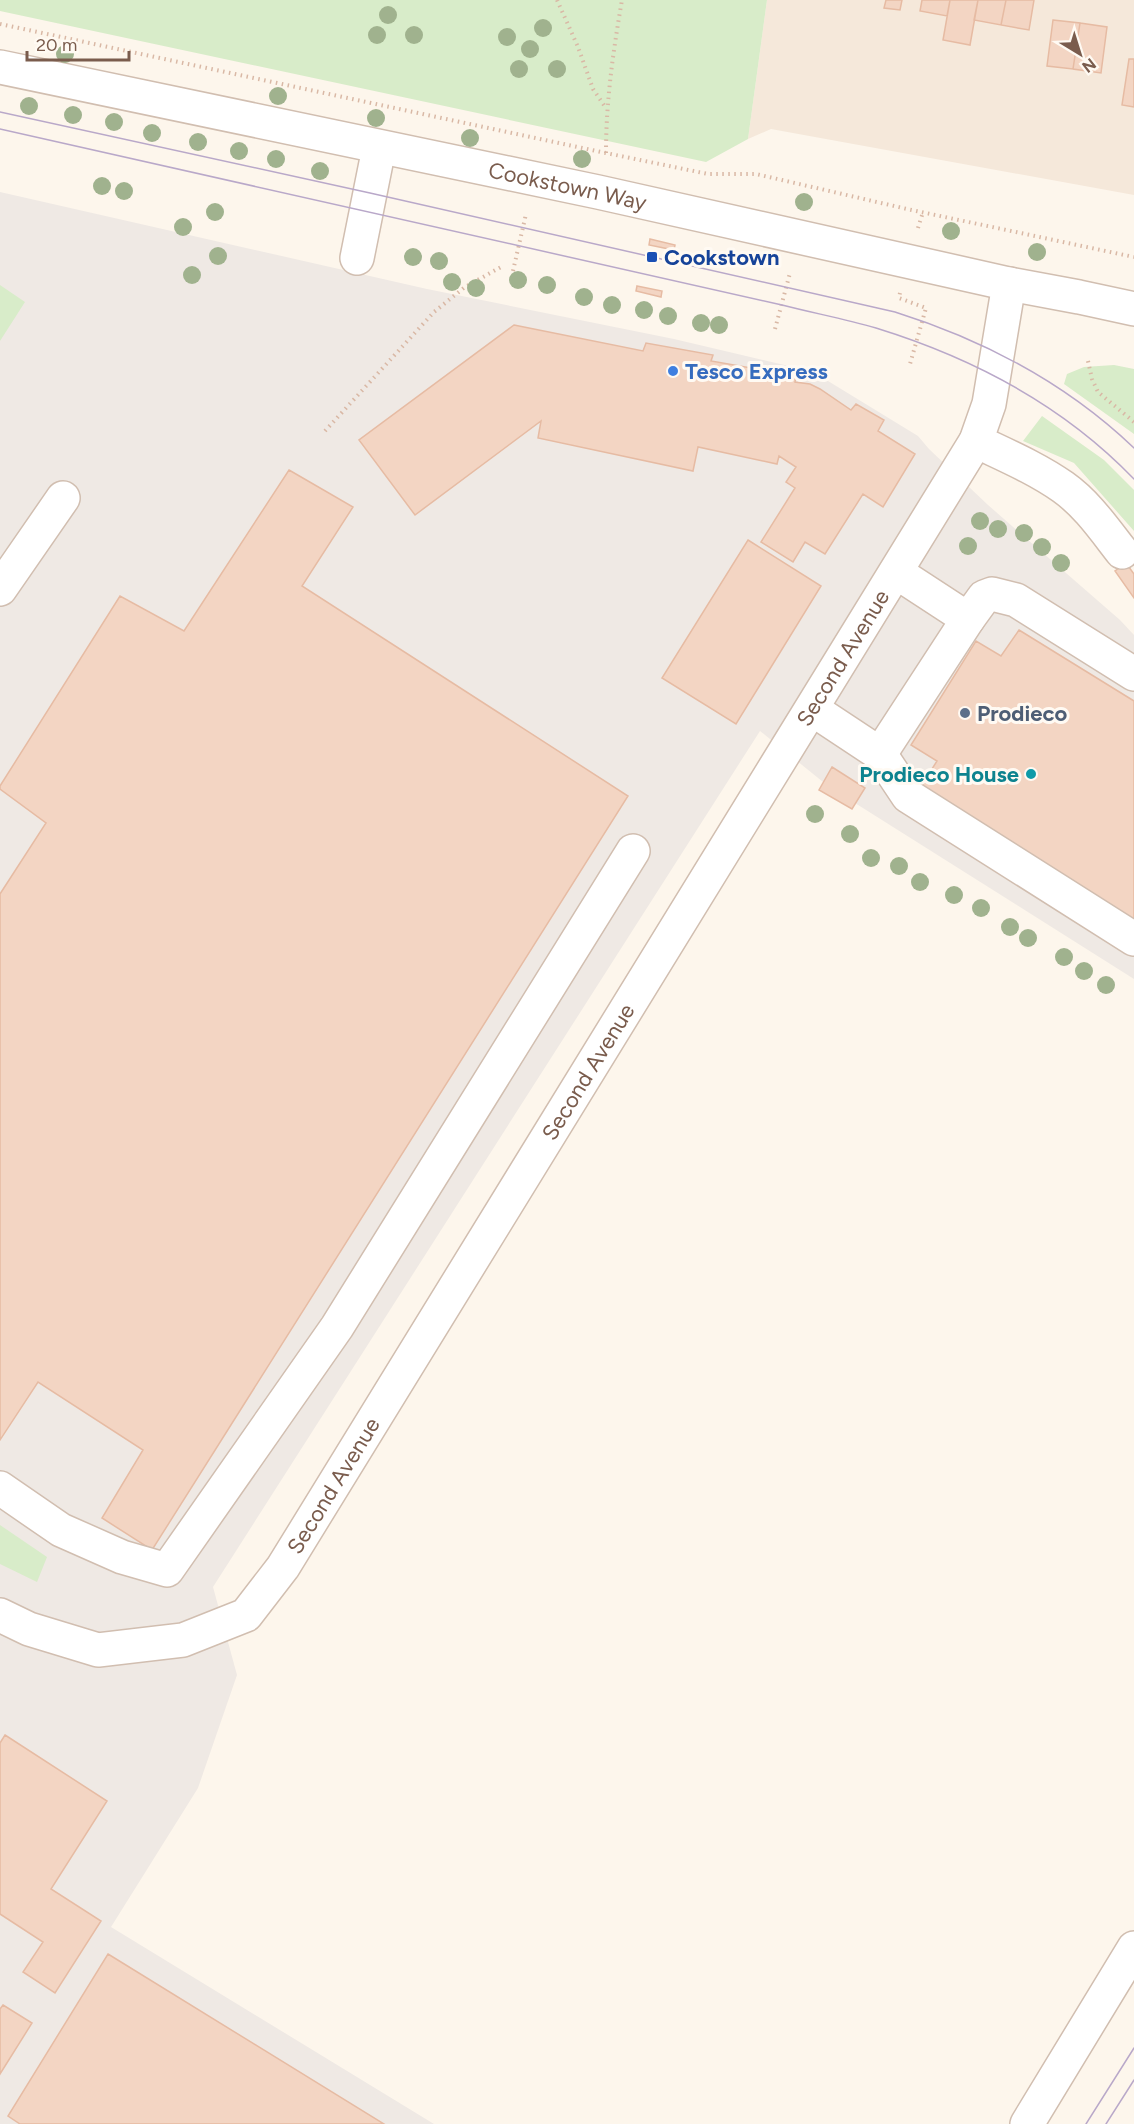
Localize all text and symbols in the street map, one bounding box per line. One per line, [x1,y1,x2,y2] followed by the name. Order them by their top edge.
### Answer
[27,24,129,62] scale bar
[1050,24,1110,84] north arrow
[36,34,77,56] text: 20 m
[1078,54,1100,77] text: N
[486,156,650,216] street label: Cookstown Way
[664,244,779,271] place label: Cookstown
[645,250,659,264] marker: Cookstown
[685,358,828,385] place label: Tesco Express
[666,364,680,378] marker: Tesco Express
[790,585,895,731] street label: Second Avenue
[977,700,1067,727] place label: Prodieco
[958,706,972,720] marker: Prodieco
[859,761,1019,788] place label: Prodieco House
[1024,767,1038,781] marker: Prodieco House
[536,998,640,1145] street label: Second Avenue
[281,1412,385,1559] street label: Second Avenue

